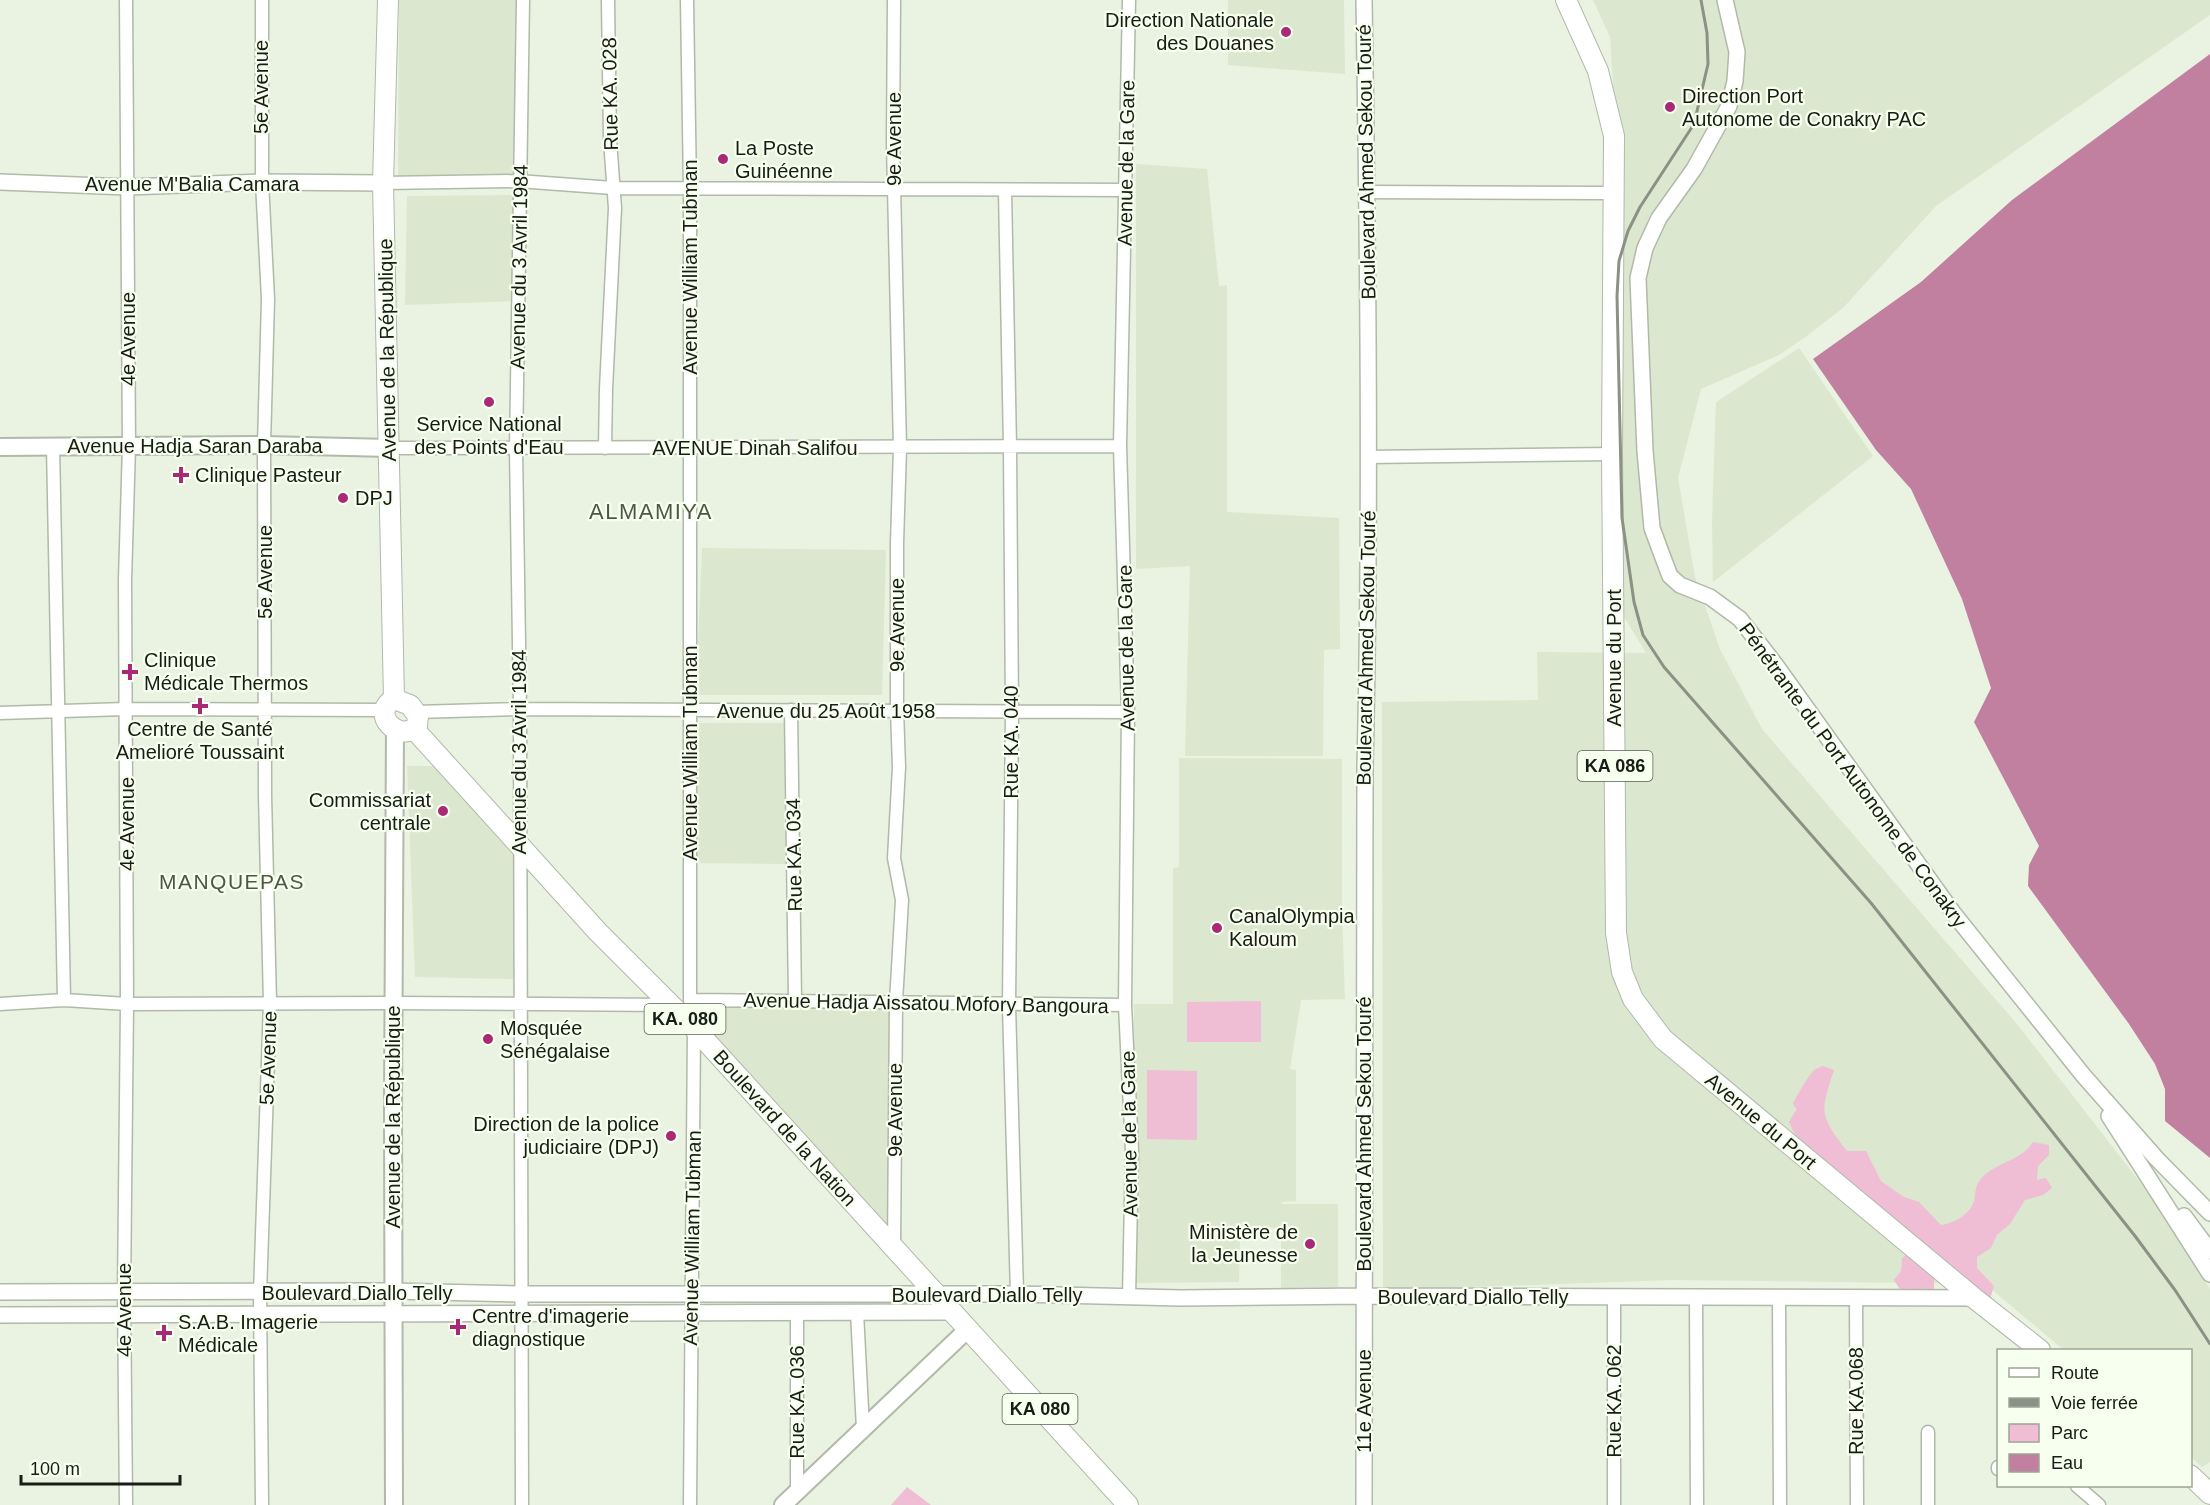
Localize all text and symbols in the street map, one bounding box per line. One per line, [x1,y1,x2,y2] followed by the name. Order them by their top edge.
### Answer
[1105,9,1274,54] place label: Direction Nationale des Douanes
[1353,24,1379,300] street label: Boulevard Ahmed Sekou Touré
[1279,25,1293,39] marker: Direction Nationale des Douanes
[598,37,622,151] street label: Rue KA. 028
[250,40,272,134] street label: 5e Avenue
[1114,80,1138,246] street label: Avenue de la Gare
[1682,85,1926,130] place label: Direction Port Autonome de Conakry PAC
[883,92,905,186] street label: 9e Avenue
[1663,100,1677,114] marker: Direction Port Autonome de Conakry PAC
[735,137,833,182] place label: La Poste Guinéenne
[716,152,730,166] marker: La Poste Guinéenne
[679,159,701,375] street label: Avenue William Tubman
[506,164,532,370] street label: Avenue du 3 Avril 1984
[85,173,300,195] street label: Avenue M'Balia Camara
[374,238,400,462] street label: Avenue de la République
[117,292,139,386] street label: 4e Avenue
[482,395,496,409] marker: Service National des Points d'Eau
[414,413,564,458] place label: Service National des Points d'Eau
[67,435,324,457] street label: Avenue Hadja Saran Daraba
[652,437,858,459] street label: AVENUE Dinah Salifou
[195,464,342,486] place label: Clinique Pasteur
[172,466,190,484] marker: Clinique Pasteur
[355,487,393,509] place label: DPJ
[336,491,350,505] marker: DPJ
[589,499,713,524] district label: ALMAMIYA
[1353,510,1379,786] street label: Boulevard Ahmed Sekou Touré
[254,525,276,619] street label: 5e Avenue
[1114,565,1138,731] street label: Avenue de la Gare
[886,578,908,672] street label: 9e Avenue
[1603,589,1625,727] street label: Avenue du Port
[1735,618,1971,932] street label: Pénétrante du Port Autonome de Conakry
[679,645,701,861] street label: Avenue William Tubman
[144,649,308,694] place label: Clinique Médicale Thermos
[508,650,530,854] street label: Avenue du 3 Avril 1984
[121,663,139,681] marker: Clinique Médicale Thermos
[1000,685,1022,799] street label: Rue KA. 040
[191,697,209,715] marker: Centre de Santé Amelioré Toussaint
[717,700,935,722] street label: Avenue du 25 Août 1958
[116,718,285,763] place label: Centre de Santé Amelioré Toussaint
[1578,751,1652,781] road number: KA 086
[116,777,138,871] street label: 4e Avenue
[309,789,431,834] place label: Commissariat centrale
[782,798,806,912] street label: Rue KA. 034
[436,804,450,818] marker: Commissariat centrale
[159,870,305,893] district label: MANQUEPAS
[1229,905,1355,950] place label: CanalOlympia Kaloum
[1210,921,1224,935] marker: CanalOlympia Kaloum
[743,989,1110,1017] street label: Avenue Hadja Aissatou Mofory Bangoura
[1353,996,1375,1272] street label: Boulevard Ahmed Sekou Touré
[644,1004,726,1034] road number: KA. 080
[382,1005,404,1229] street label: Avenue de la République
[255,1011,281,1105] street label: 5e Avenue
[500,1017,610,1062] place label: Mosquée Sénégalaise
[481,1032,495,1046] marker: Mosquée Sénégalaise
[709,1045,861,1211] street label: Boulevard de la Nation
[1117,1051,1141,1217] street label: Avenue de la Gare
[884,1063,906,1157] street label: 9e Avenue
[1701,1068,1821,1174] street label: Avenue du Port
[473,1113,659,1158] place label: Direction de la police judiciaire (DPJ)
[664,1129,678,1143] marker: Direction de la police judiciaire (DPJ)
[679,1130,705,1346] street label: Avenue William Tubman
[1189,1221,1298,1266] place label: Ministère de la Jeunesse
[1303,1237,1317,1251] marker: Ministère de la Jeunesse
[113,1263,135,1357] street label: 4e Avenue
[262,1282,452,1304] street label: Boulevard Diallo Telly
[892,1284,1082,1306] street label: Boulevard Diallo Telly
[1378,1286,1568,1308] street label: Boulevard Diallo Telly
[472,1305,629,1350] place label: Centre d'imagerie diagnostique
[178,1311,318,1356] place label: S.A.B. Imagerie Médicale
[449,1318,467,1336] marker: Centre d'imagerie diagnostique
[155,1324,173,1342] marker: S.A.B. Imagerie Médicale
[1603,1344,1625,1458] street label: Rue KA. 062
[786,1345,808,1459] street label: Rue KA. 036
[1845,1347,1867,1455] street label: Rue KA.068
[1353,1349,1375,1453] street label: 11e Avenue
[1997,1349,2192,1487] legend
[2051,1363,2099,1383] text: Route
[2051,1393,2138,1413] text: Voie ferrée
[1002,1394,1078,1424] road number: KA 080
[2051,1423,2088,1443] text: Parc
[21,1448,180,1486] scale bar
[2051,1453,2083,1473] text: Eau
[30,1459,80,1479] text: 100 m

